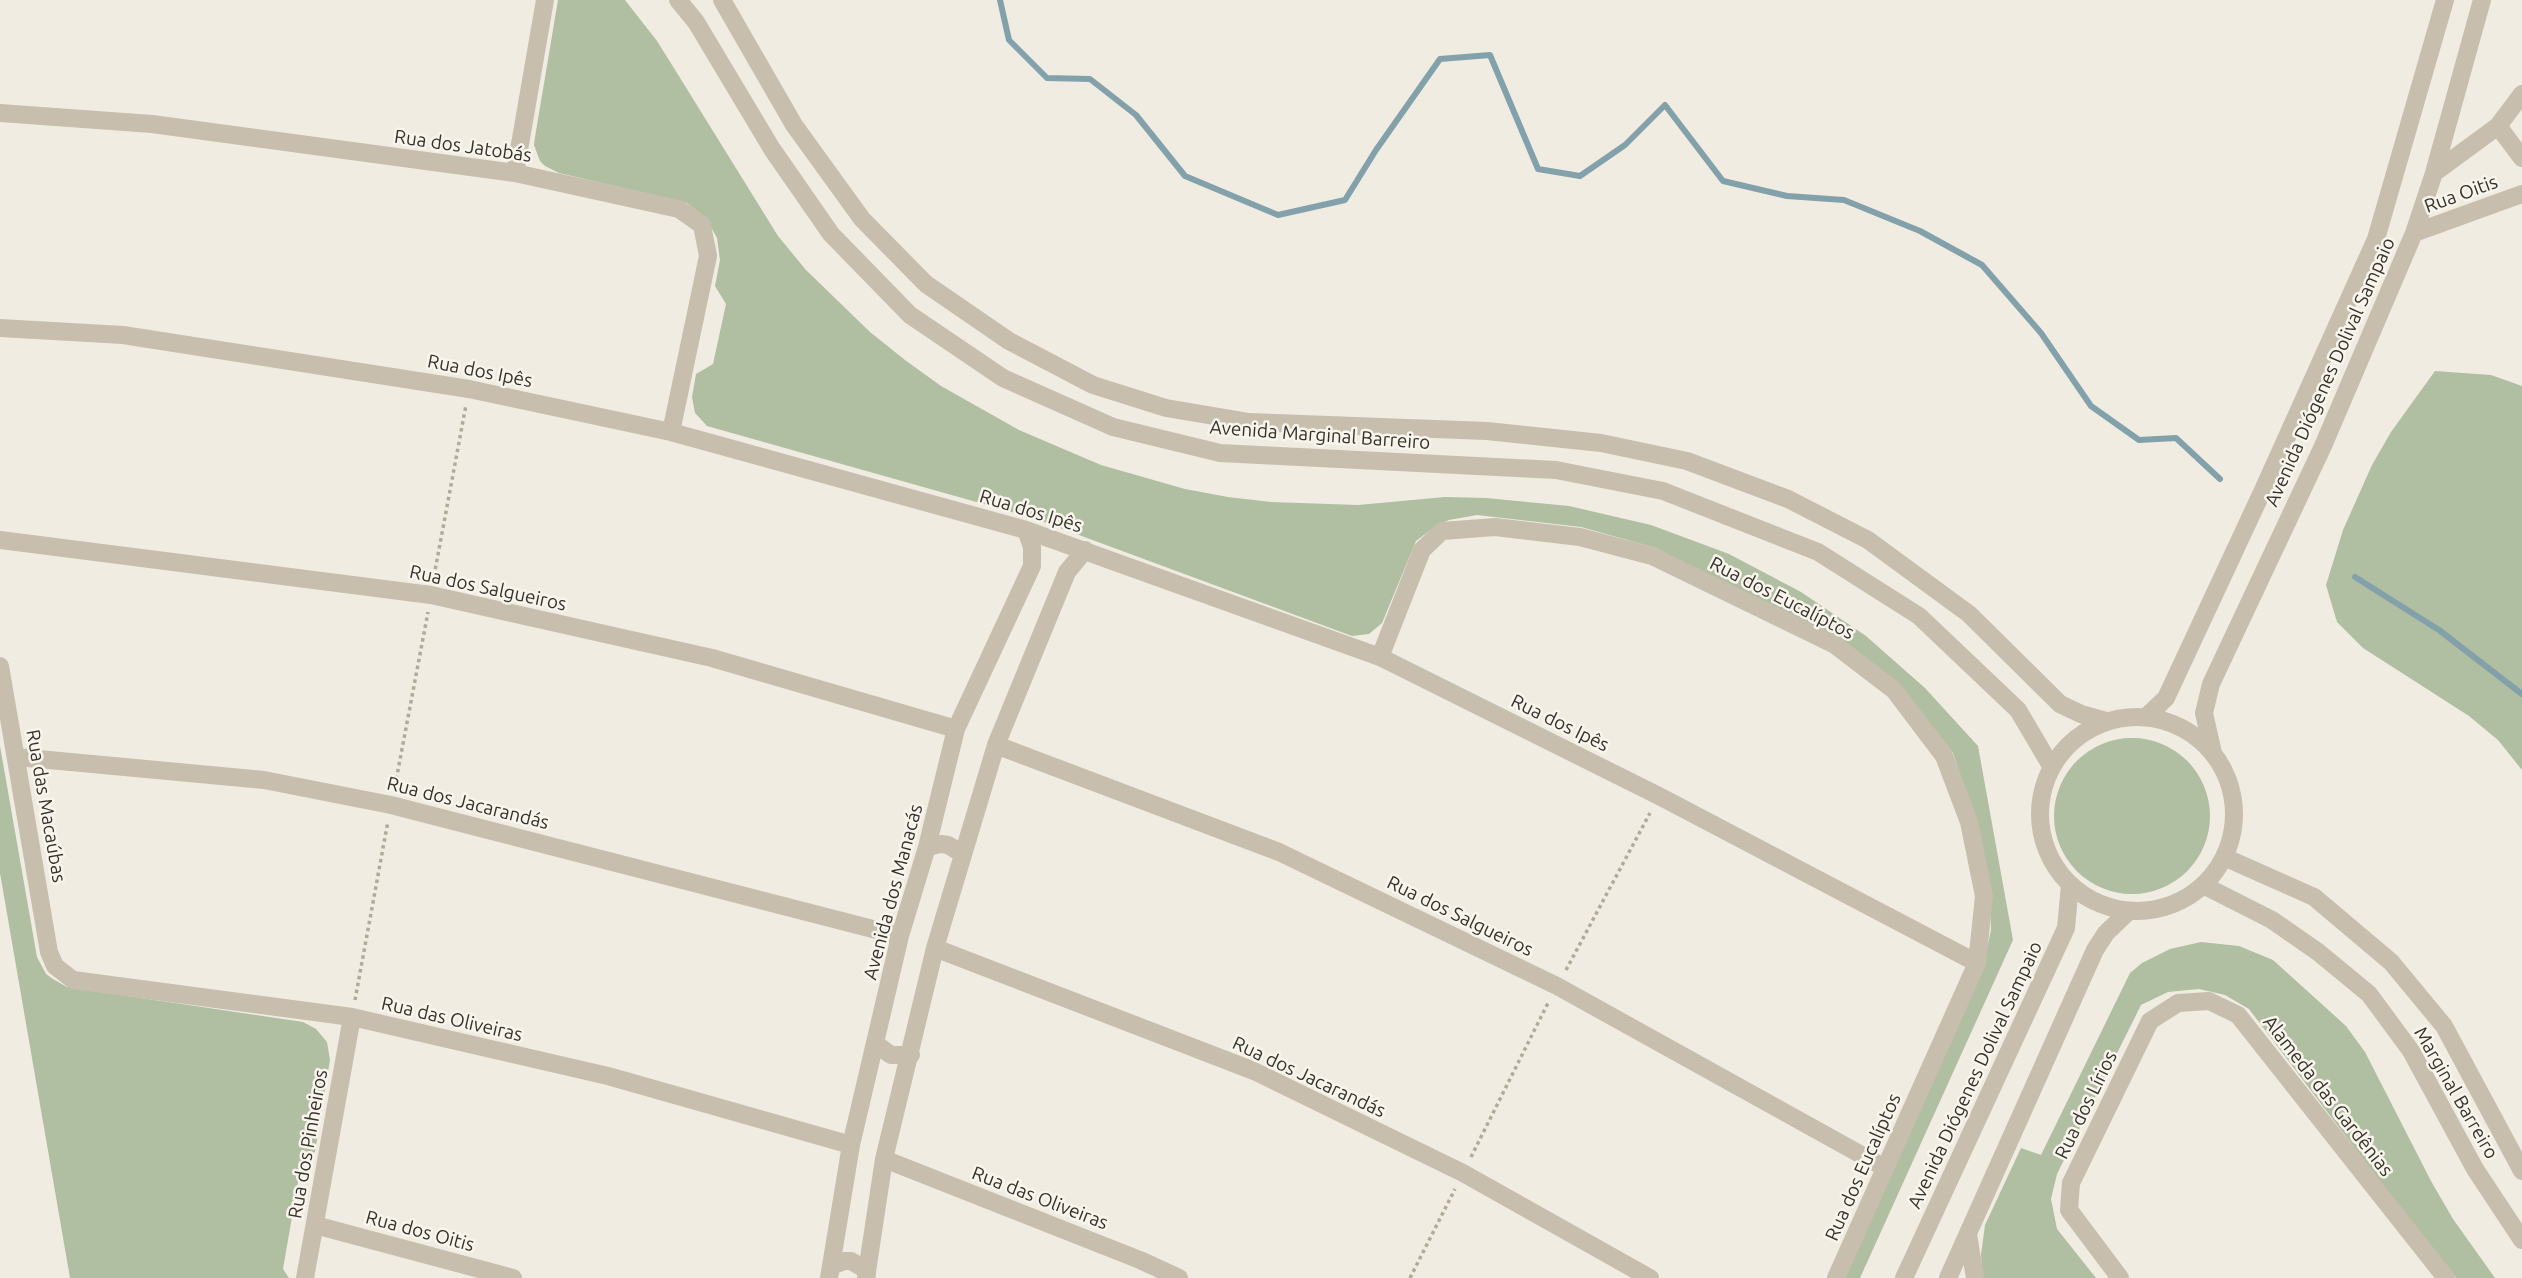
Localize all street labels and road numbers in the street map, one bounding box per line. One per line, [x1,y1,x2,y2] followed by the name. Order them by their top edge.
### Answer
[393,125,533,167] street label: Rua dos Jatobás
[2421,170,2501,218] street label: Rua Oitis
[2260,234,2400,510] street label: Avenida Diógenes Dolival Sampaio
[426,350,534,392] street label: Rua dos Ipês
[1209,416,1431,454] street label: Avenida Marginal Barreiro
[977,485,1085,537] street label: Rua dos Ipês
[1706,552,1858,644] street label: Rua dos Eucalíptos
[407,560,569,616] street label: Rua dos Salgueiros
[1507,689,1613,757] street label: Rua dos Ipês
[21,728,71,884] street label: Rua das Macaúbas
[385,772,551,834] street label: Rua dos Jacarandás
[859,802,927,982] street label: Avenida dos Manacás
[1383,871,1537,961] street label: Rua dos Salgueiros
[1903,938,2047,1212] street label: Avenida Diógenes Dolival Sampaio
[379,992,525,1046] street label: Rua das Oliveiras
[2258,1011,2398,1181] street label: Alameda das Gardênias
[2409,1023,2503,1163] street label: Marginal Barreiro
[1229,1032,1389,1122] street label: Rua dos Jacarandás
[2050,1047,2122,1163] street label: Rua dos Lírios
[284,1068,332,1220] street label: Rua dos Pinheiros
[1820,1090,1906,1244] street label: Rua dos Eucalíptos
[969,1162,1111,1234] street label: Rua das Oliveiras
[363,1206,477,1256] street label: Rua dos Oitis

